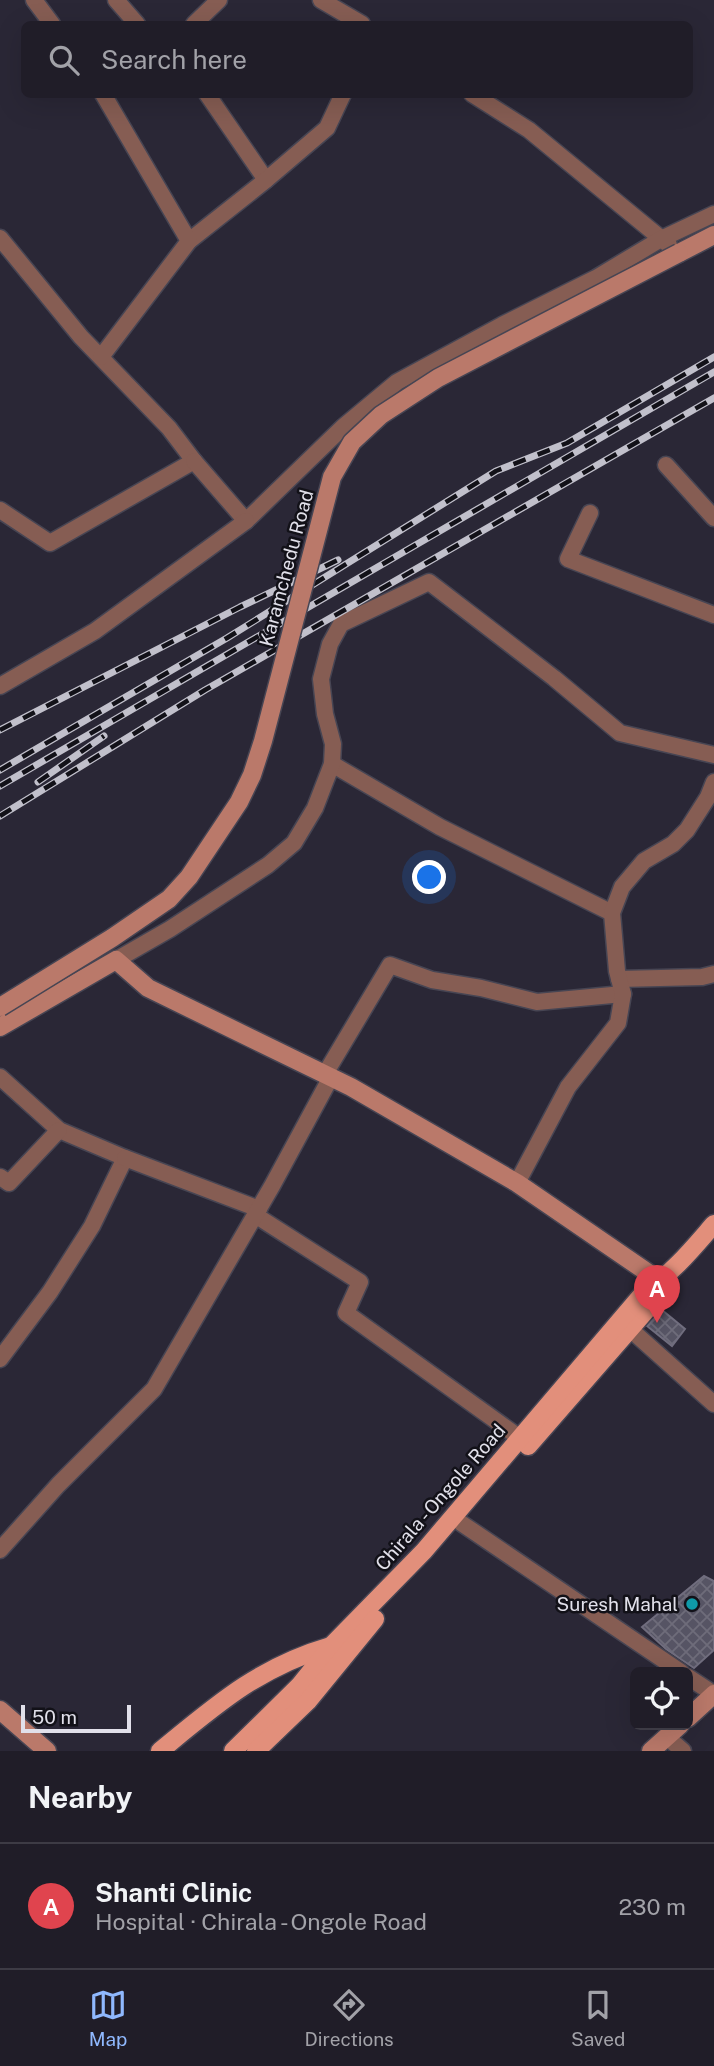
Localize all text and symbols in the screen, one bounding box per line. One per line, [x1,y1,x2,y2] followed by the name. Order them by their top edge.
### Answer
[21,21,693,98] search box
[45,41,83,79] icon: search
[101,44,247,75] text: Search here
[255,487,317,649] street label: Karamchedu Road
[412,860,446,894] your location
[634,1265,680,1323] pin: A
[371,1419,509,1575] street label: Chirala - Ongole Road
[557,1593,678,1615] place label: Suresh Mahal
[684,1596,700,1612] marker: Suresh Mahal
[630,1667,693,1730] map controls
[630,1667,693,1730] button: locate
[21,1702,131,1734] scale bar
[32,1706,77,1728] text: 50 m
[28,1779,132,1815] text: Nearby
[95,1877,252,1908] text: Shanti Clinic
[43,1893,59,1920] text: A
[618,1893,686,1920] text: 230 m
[95,1908,427,1935] text: Hospital · Chirala - Ongole Road
[89,1986,127,2050] tab: Map
[304,1986,394,2050] tab: Directions
[571,1986,625,2050] tab: Saved

